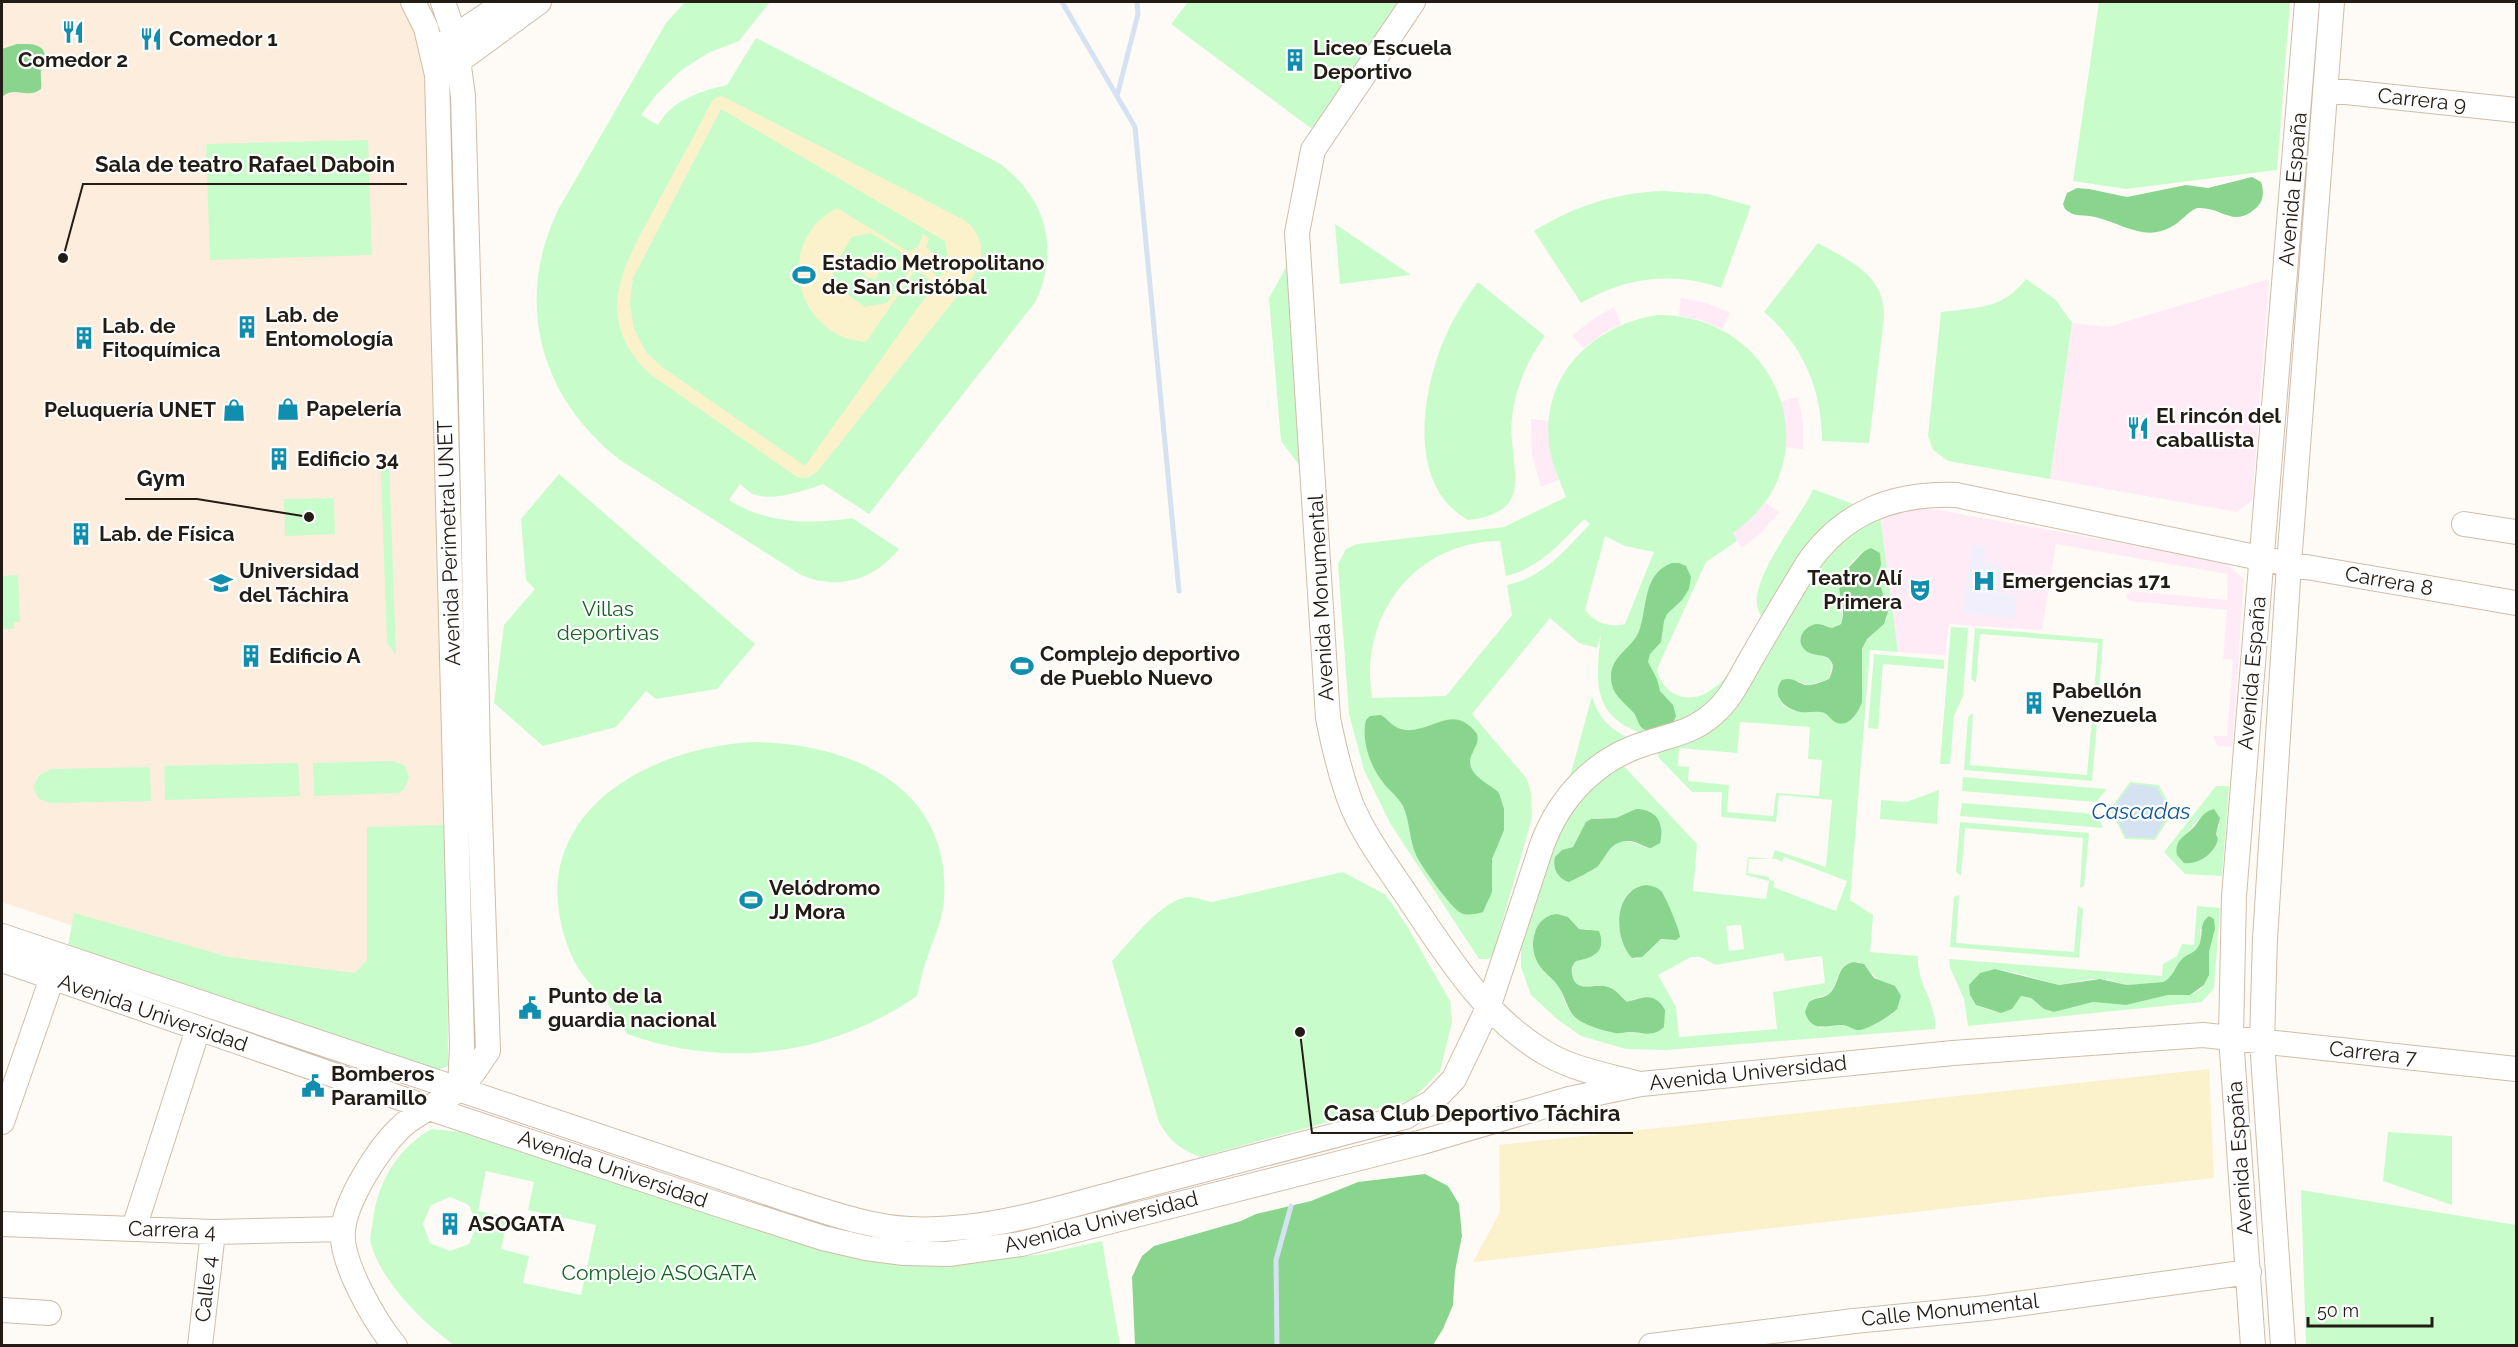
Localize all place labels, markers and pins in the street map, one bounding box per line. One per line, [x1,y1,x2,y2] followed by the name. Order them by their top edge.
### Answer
[60,19,86,45] restaurant icon: Comedor 2
[138,26,164,52] restaurant icon: Comedor 1
[169,26,278,51] place label: Comedor 1
[1313,35,1452,84] place label: Liceo Escuela Deportivo
[18,47,128,72] place label: Comedor 2
[1282,47,1308,73] building icon: Liceo Escuela Deportivo
[83,144,407,184] callout: Sala de teatro Rafael Daboin
[822,250,1045,299] place label: Estadio Metropolitano de San Cristóbal
[791,262,817,288] sports icon: Estadio Metropolitano de San Cristóbal
[265,302,393,351] place label: Lab. de Entomología
[102,313,221,362] place label: Lab. de Fitoquímica
[234,314,260,340] building icon: Lab. de Entomología
[71,325,97,351] building icon: Lab. de Fitoquímica
[275,396,301,422] shop icon: Papelería
[306,396,402,421] place label: Papelería
[44,397,216,422] place label: Peluquería UNET
[221,397,247,423] shop icon: Peluquería UNET
[2156,403,2281,452] place label: El rincón del caballista
[2125,415,2151,441] restaurant icon: El rincón del caballista
[266,446,292,472] building icon: Edificio 34
[297,446,399,471] place label: Edificio 34
[125,459,197,499] callout: Gym
[68,521,94,547] building icon: Lab. de Física
[99,521,235,546] place label: Lab. de Física
[239,558,359,607] place label: Universidad del Táchira
[1807,565,1903,614] place label: Teatro Alí Primera
[1971,568,1997,594] hospital icon: Emergencias 171
[2002,568,2171,593] place label: Emergencias 171
[208,570,234,596] school or university icon: Universidad del Táchira
[1907,577,1933,603] theatre icon: Teatro Alí Primera
[1040,641,1240,690] place label: Complejo deportivo de Pueblo Nuevo
[238,643,264,669] building icon: Edificio A
[269,643,362,668] place label: Edificio A
[1009,653,1035,679] sports icon: Complejo deportivo de Pueblo Nuevo
[2052,678,2157,727] place label: Pabellón Venezuela
[2021,690,2047,716] building icon: Pabellón Venezuela
[769,875,881,924] place label: Velódromo JJ Mora
[738,887,764,913] sports icon: Velódromo JJ Mora
[548,983,717,1032] place label: Punto de la guardia nacional
[517,995,543,1021] public building icon: Punto de la guardia nacional
[331,1061,435,1110] place label: Bomberos Paramillo
[300,1073,326,1099] public building icon: Bomberos Paramillo
[1312,1093,1633,1133] callout: Casa Club Deportivo Táchira
[437,1211,463,1237] building icon: ASOGATA
[468,1211,565,1236] place label: ASOGATA

